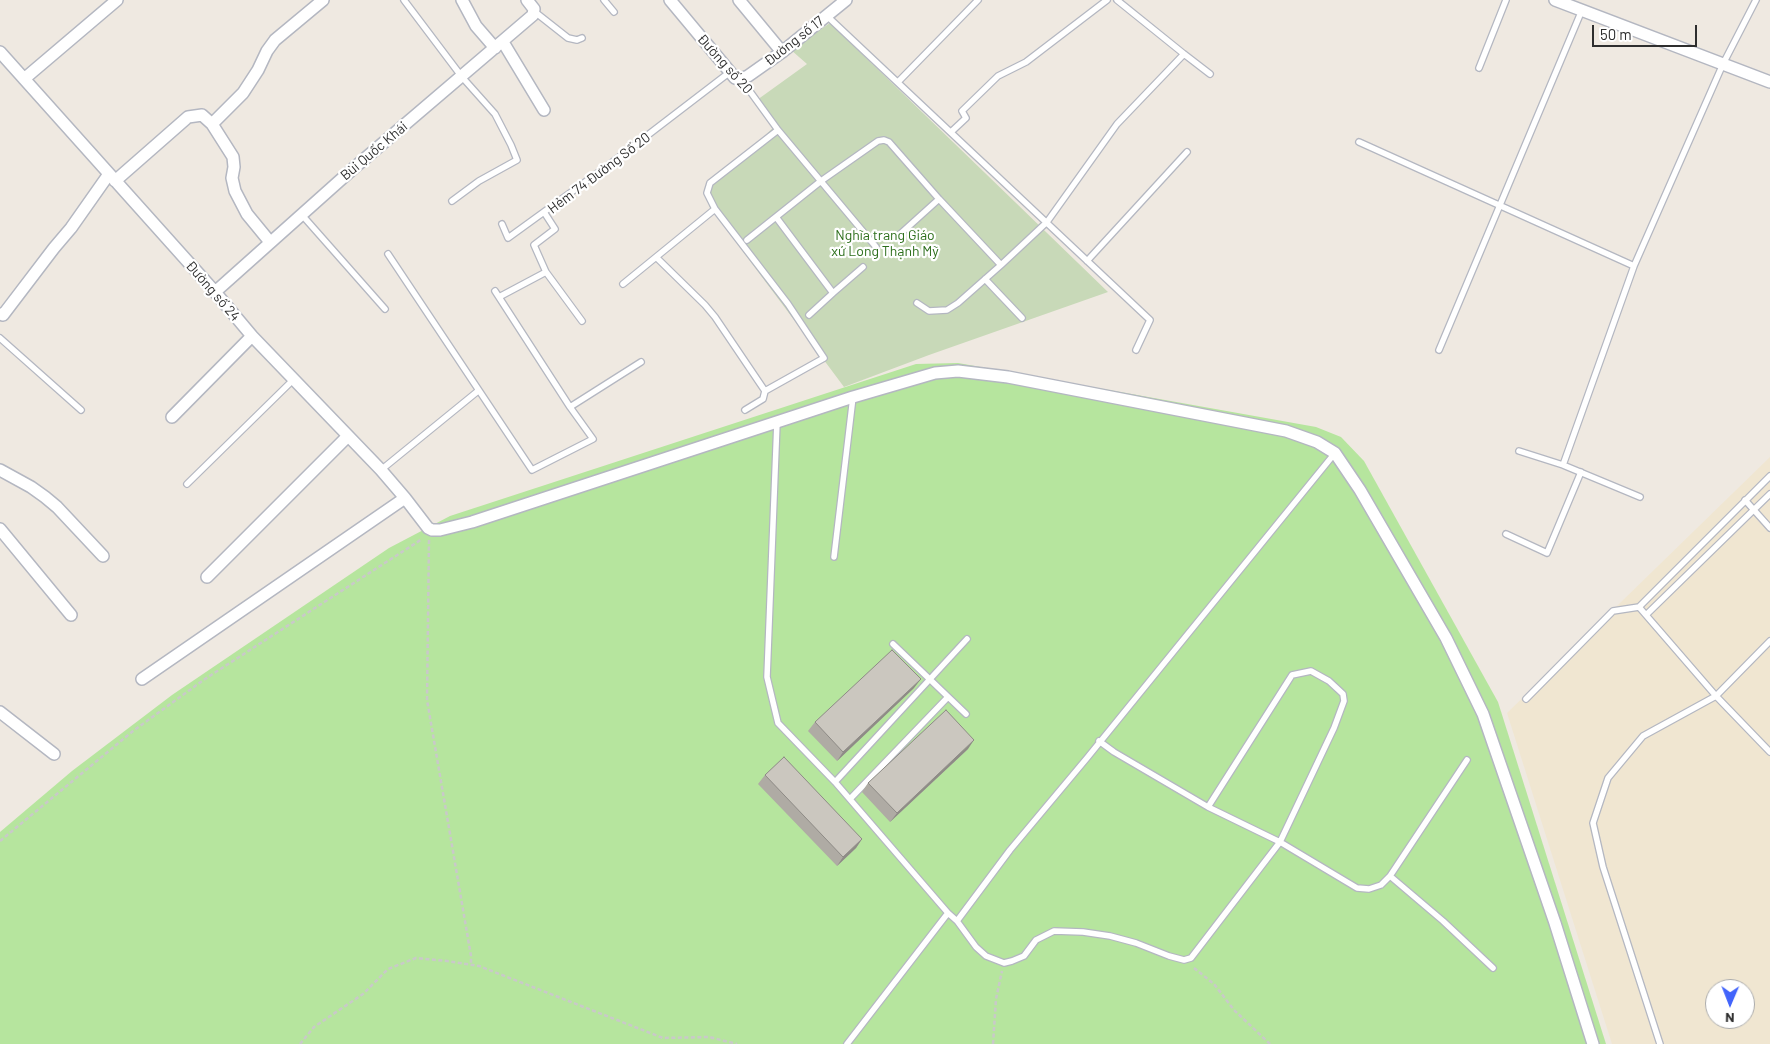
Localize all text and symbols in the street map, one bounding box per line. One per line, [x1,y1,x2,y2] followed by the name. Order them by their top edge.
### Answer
[761,13,827,69] street label: Đường số 17
[1595,15,1700,47] scale bar
[1600,25,1632,43] text: 50 m
[694,31,756,97] street label: Đường số 20
[337,118,411,184] street label: Bùi Quốc Khái
[544,129,654,217] street label: Hẻm 74 Đường Số 20
[831,227,939,260] park label: Nghĩa trang Giáo xứ Long Thạnh Mỹ
[182,257,244,325] street label: Đường số 24
[1705,979,1755,1029] north arrow
[1725,1010,1735,1027] text: N

